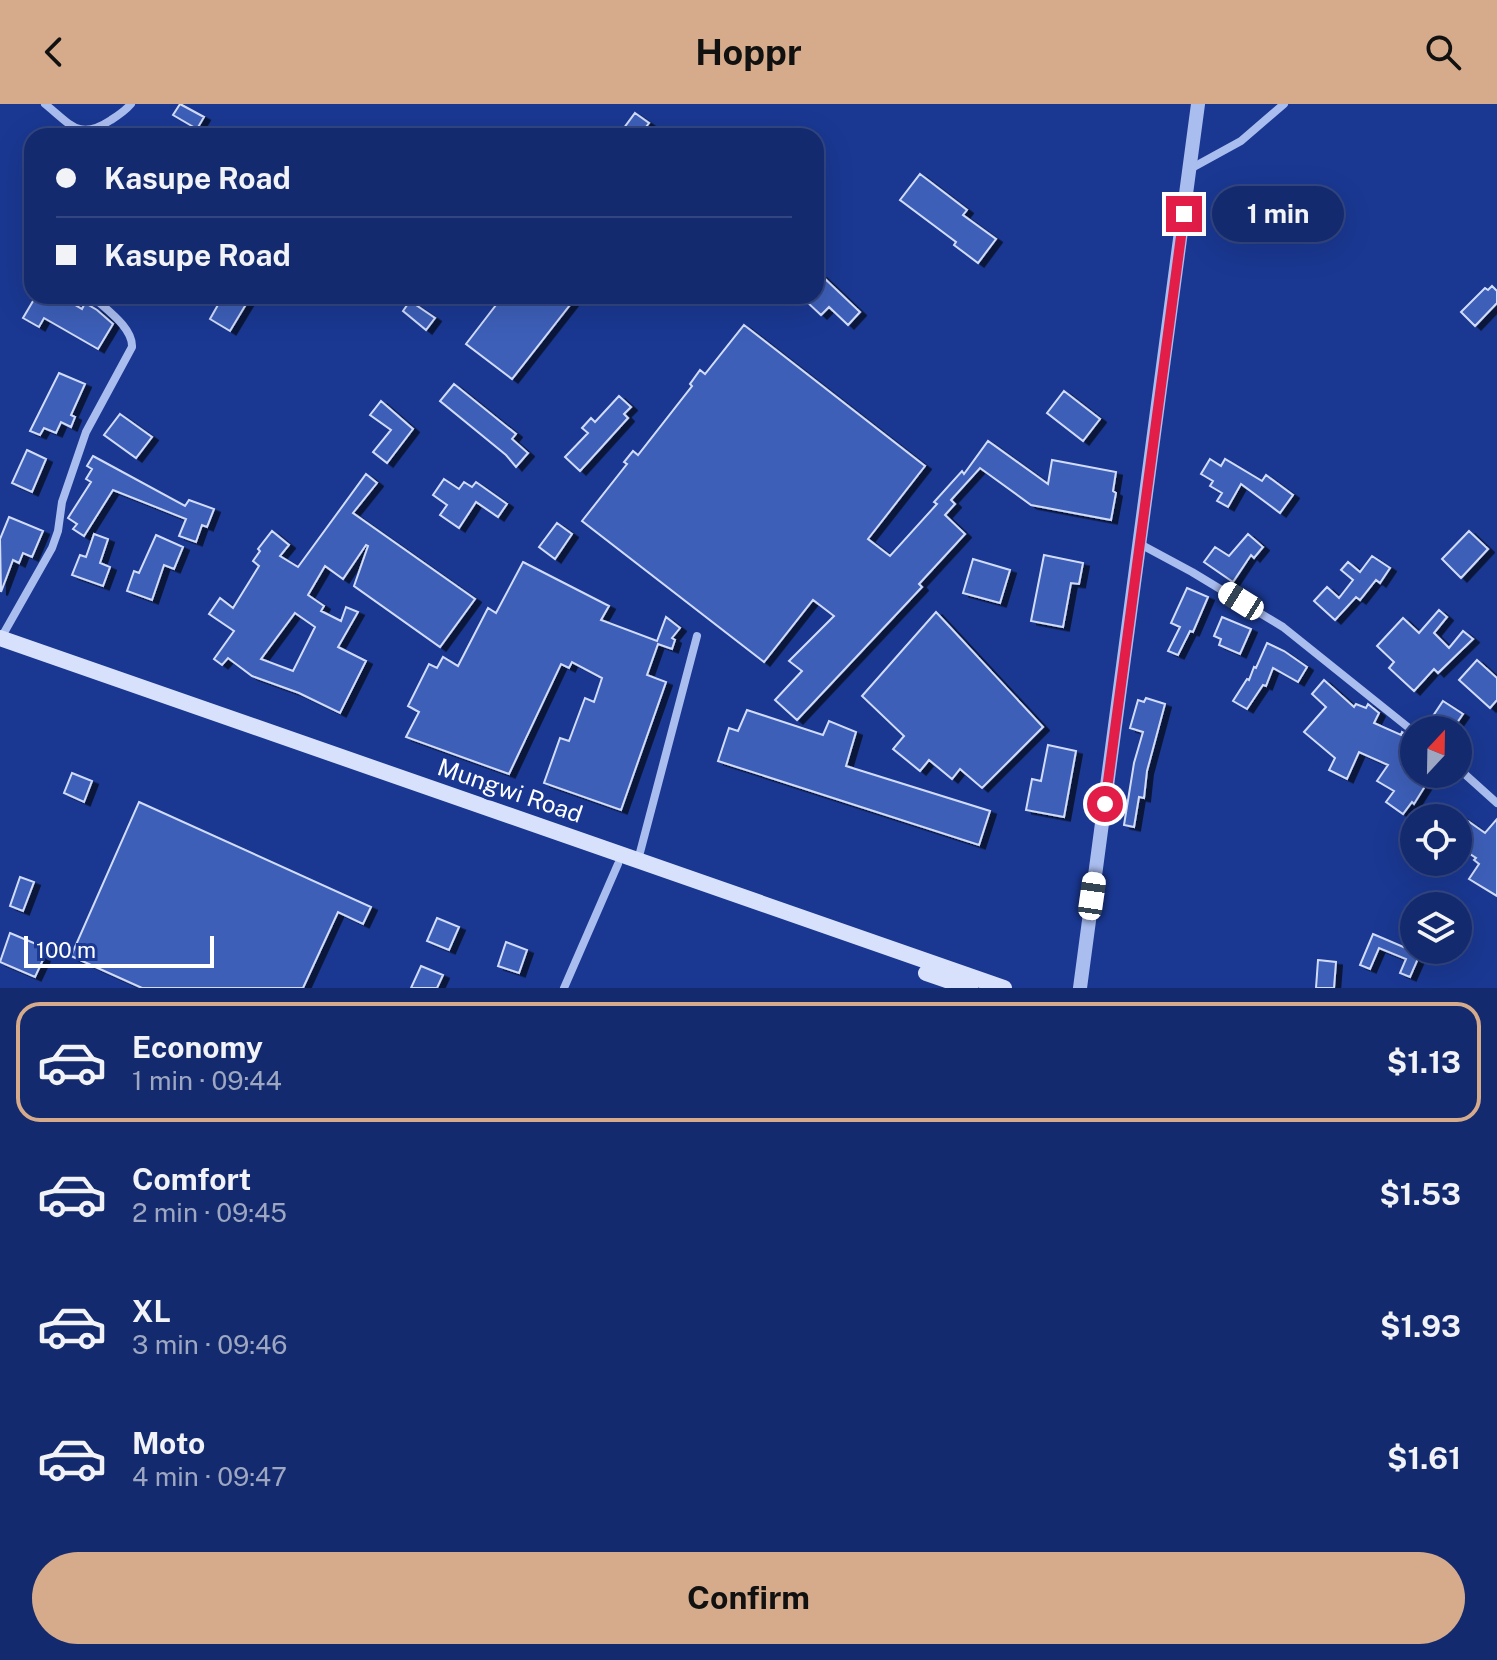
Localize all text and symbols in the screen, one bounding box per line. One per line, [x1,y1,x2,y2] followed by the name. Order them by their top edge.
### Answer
[32,30,76,74] icon: back
[1421,30,1465,74] icon: search
[695,31,802,73] text: Hoppr
[104,160,291,196] text: Kasupe Road
[1212,186,1344,242] callout: 1 min
[1166,196,1202,232] route end
[1247,198,1309,229] text: 1 min
[104,237,291,273] text: Kasupe Road
[1214,578,1268,624] car
[1400,716,1472,788] north arrow
[1400,716,1472,964] map controls
[434,752,586,828] street label: Mungwi Road
[1087,786,1123,822] route start
[1400,804,1472,876] button: locate
[1077,871,1107,921] car
[1400,892,1472,964] button: layers
[24,932,214,968] scale bar
[36,937,96,963] text: 100 m
[36,1026,108,1098] icon: car
[132,1029,263,1065] text: Economy
[1387,1044,1461,1080] text: $1.13
[132,1065,282,1096] text: 1 min · 09:44
[36,1158,108,1230] icon: car
[132,1161,251,1197] text: Comfort
[1379,1176,1461,1212] text: $1.53
[132,1197,287,1228] text: 2 min · 09:45
[36,1290,108,1362] icon: car
[132,1293,171,1329] text: XL
[1380,1308,1461,1344] text: $1.93
[132,1329,287,1360] text: 3 min · 09:46
[36,1422,108,1494] icon: car
[132,1425,205,1461] text: Moto
[1387,1440,1461,1476] text: $1.61
[132,1461,287,1492] text: 4 min · 09:47
[32,1552,1465,1644] button: Confirm

